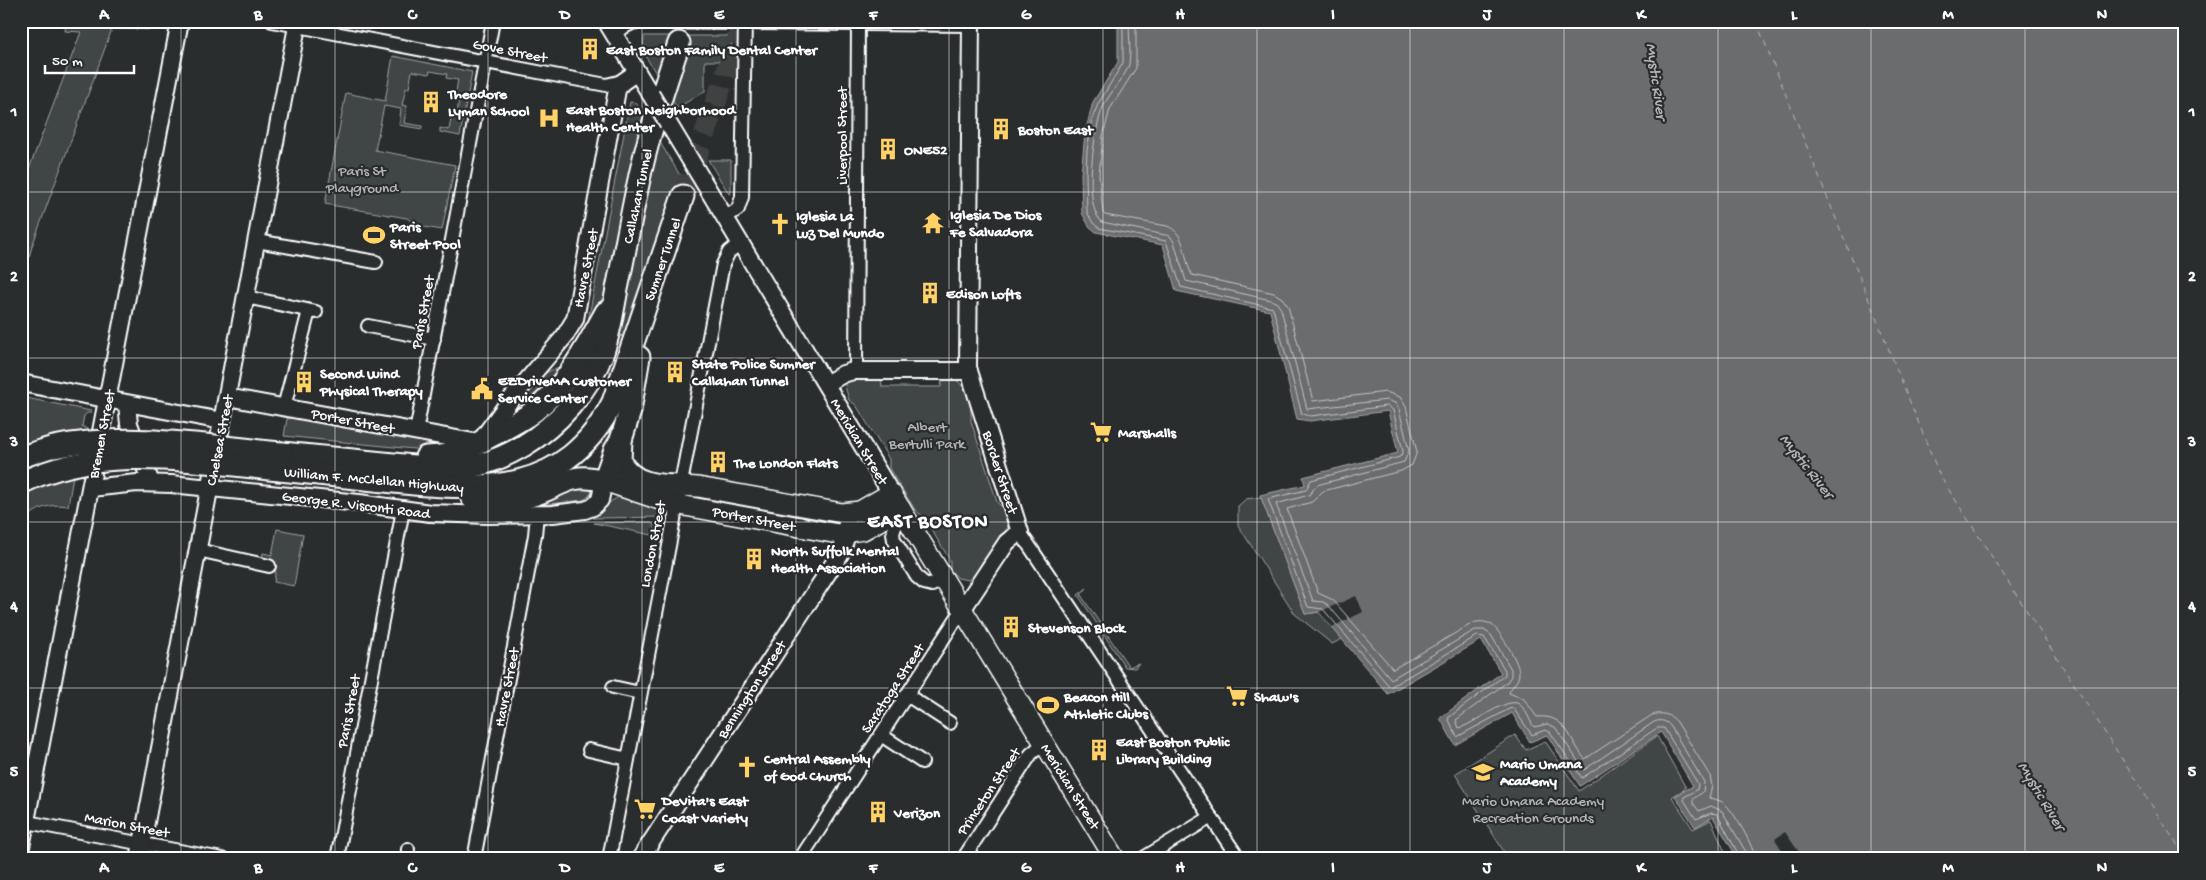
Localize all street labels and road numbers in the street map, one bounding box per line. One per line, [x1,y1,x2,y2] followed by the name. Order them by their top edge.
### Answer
[471,36,550,68] street label: Gove Street
[834,85,852,185] street label: Liverpool Street
[620,147,658,246] street label: Callahan Tunnel
[641,216,686,303] street label: Sumner Tunnel
[570,226,604,309] street label: Havre Street
[408,272,440,352] street label: Paris Street
[85,387,121,481] street label: Bremen Street
[203,391,239,487] street label: Chelsea Street
[825,395,892,490] street label: Meridian Street
[309,405,397,439] street label: Porter Street
[977,428,1022,518] street label: Border Street
[283,464,465,498] street label: William F. McClellan Highway
[281,488,432,524] street label: George R. Visconti Road
[637,498,672,589] street label: London Street
[710,503,798,537] street label: Porter Street
[714,636,792,743] street label: Bennington Street
[858,639,930,737] street label: Saratoga Street
[491,645,525,728] street label: Havre Street
[334,671,366,751] street label: Paris Street
[1036,741,1104,835] street label: Meridian Street
[953,744,1027,840] street label: Princeton Street
[83,809,172,843] street label: Marion Street

